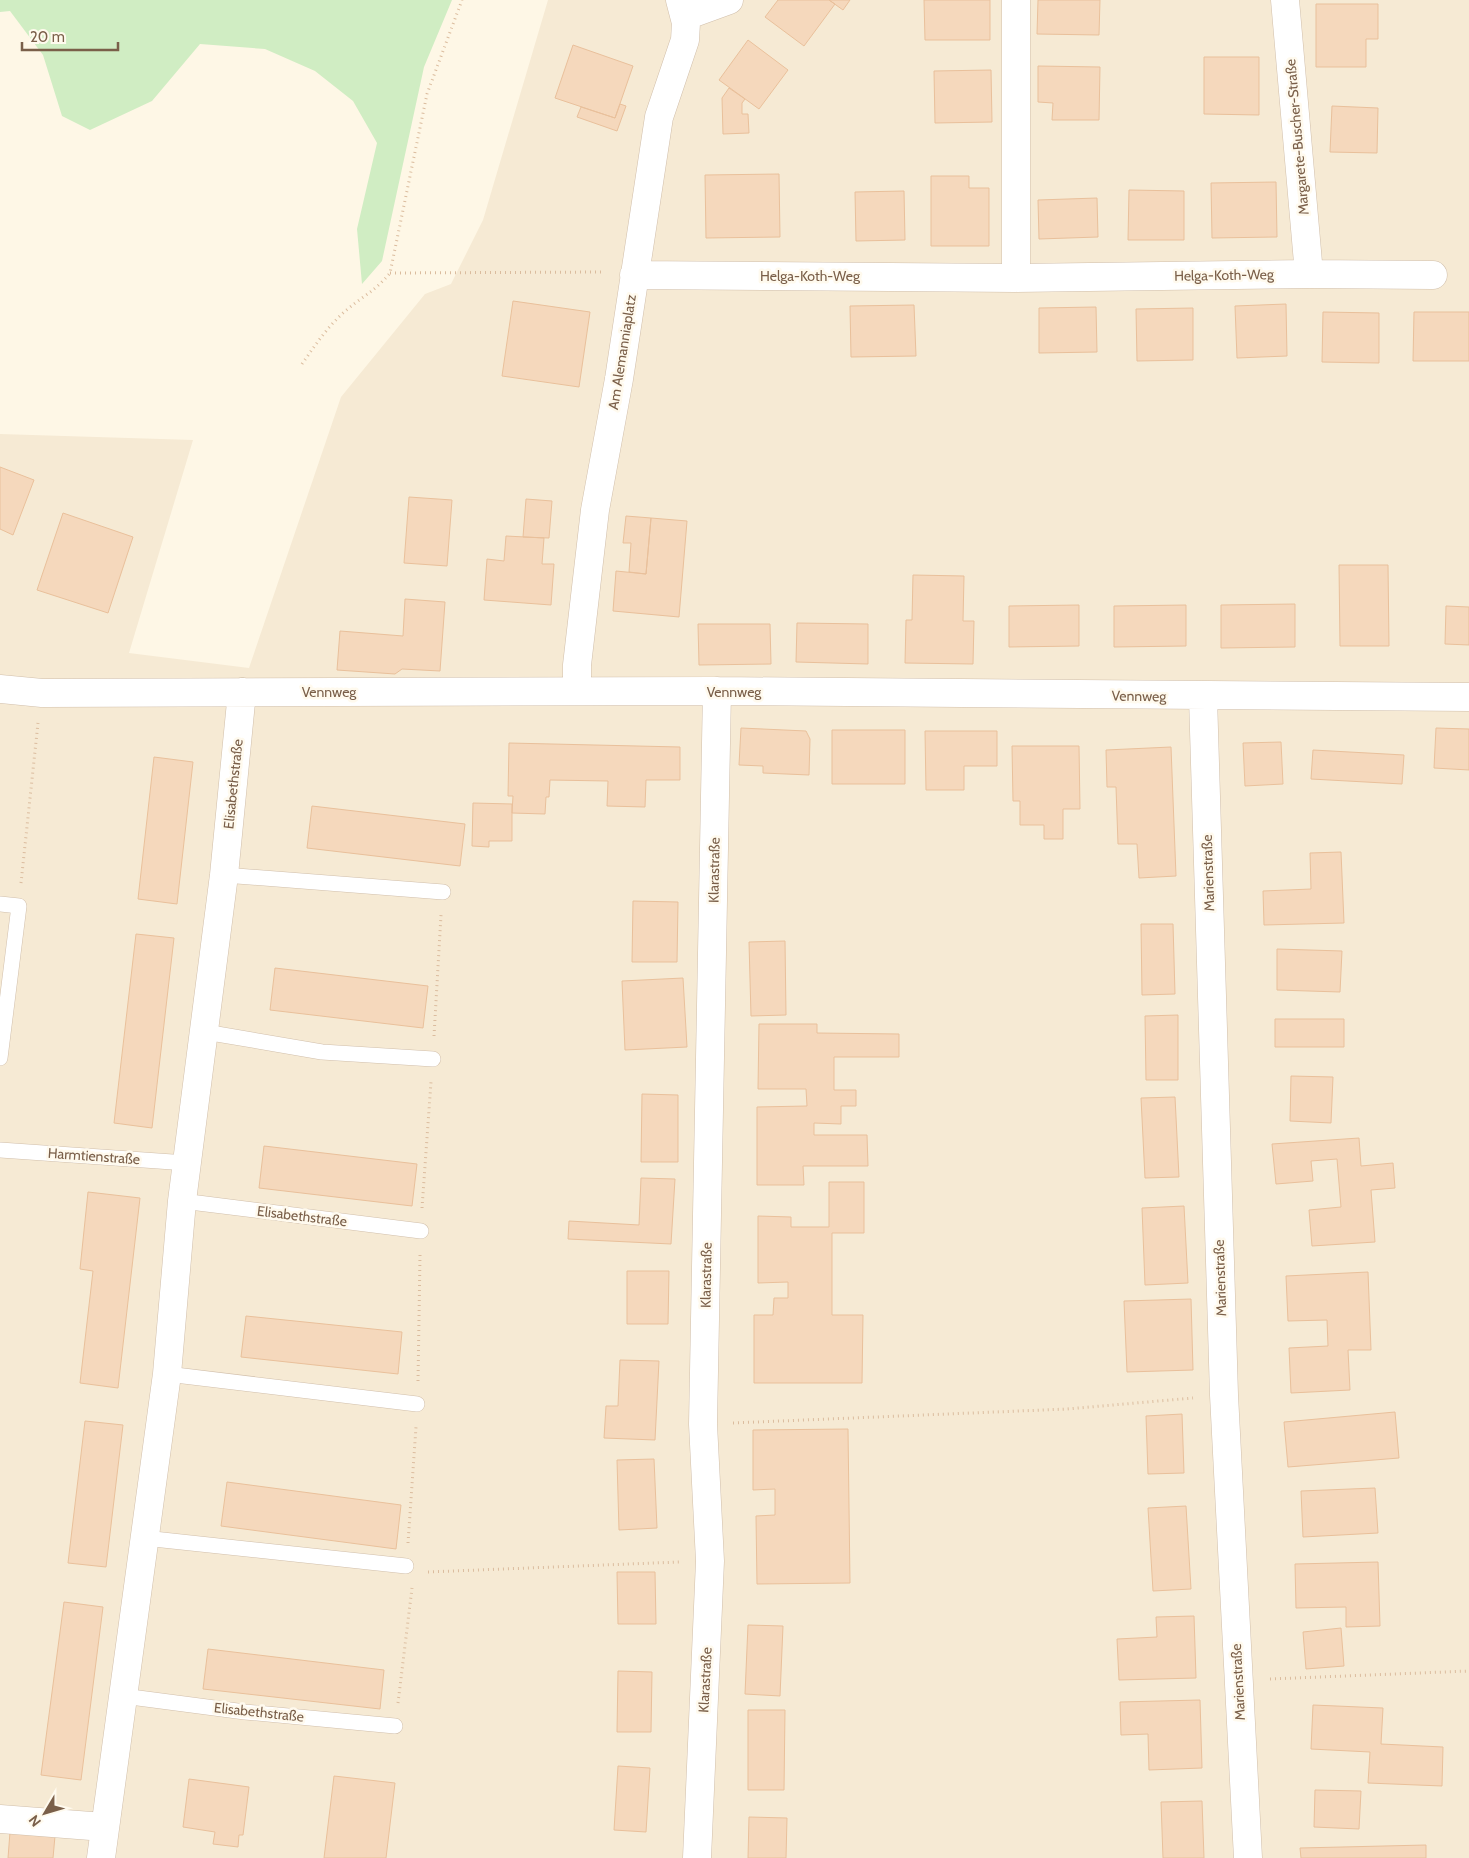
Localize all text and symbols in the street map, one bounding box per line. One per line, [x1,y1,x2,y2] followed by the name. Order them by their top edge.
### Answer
[22,20,119,52] scale bar
[30,28,65,46] text: 20 m
[1281,58,1313,216] street label: Margarete-Buscher-Straße
[1174,265,1275,285] street label: Helga-Koth-Weg
[760,267,861,285] street label: Helga-Koth-Weg
[604,293,640,411] street label: Am Alemanniaplatz
[302,683,357,701] street label: Vennweg
[707,683,762,701] street label: Vennweg
[1112,687,1167,705] street label: Vennweg
[219,738,247,830] street label: Elisabethstraße
[1198,834,1218,912] street label: Marienstraße
[704,837,724,903] street label: Klarastraße
[47,1144,141,1168] street label: Harmtienstraße
[256,1202,348,1230] street label: Elisabethstraße
[1210,1239,1230,1317] street label: Marienstraße
[696,1242,716,1308] street label: Klarastraße
[1227,1643,1249,1721] street label: Marienstraße
[694,1647,716,1713] street label: Klarastraße
[213,1698,305,1726] street label: Elisabethstraße
[20,1788,70,1838] north arrow
[25,1812,45,1830] text: N

